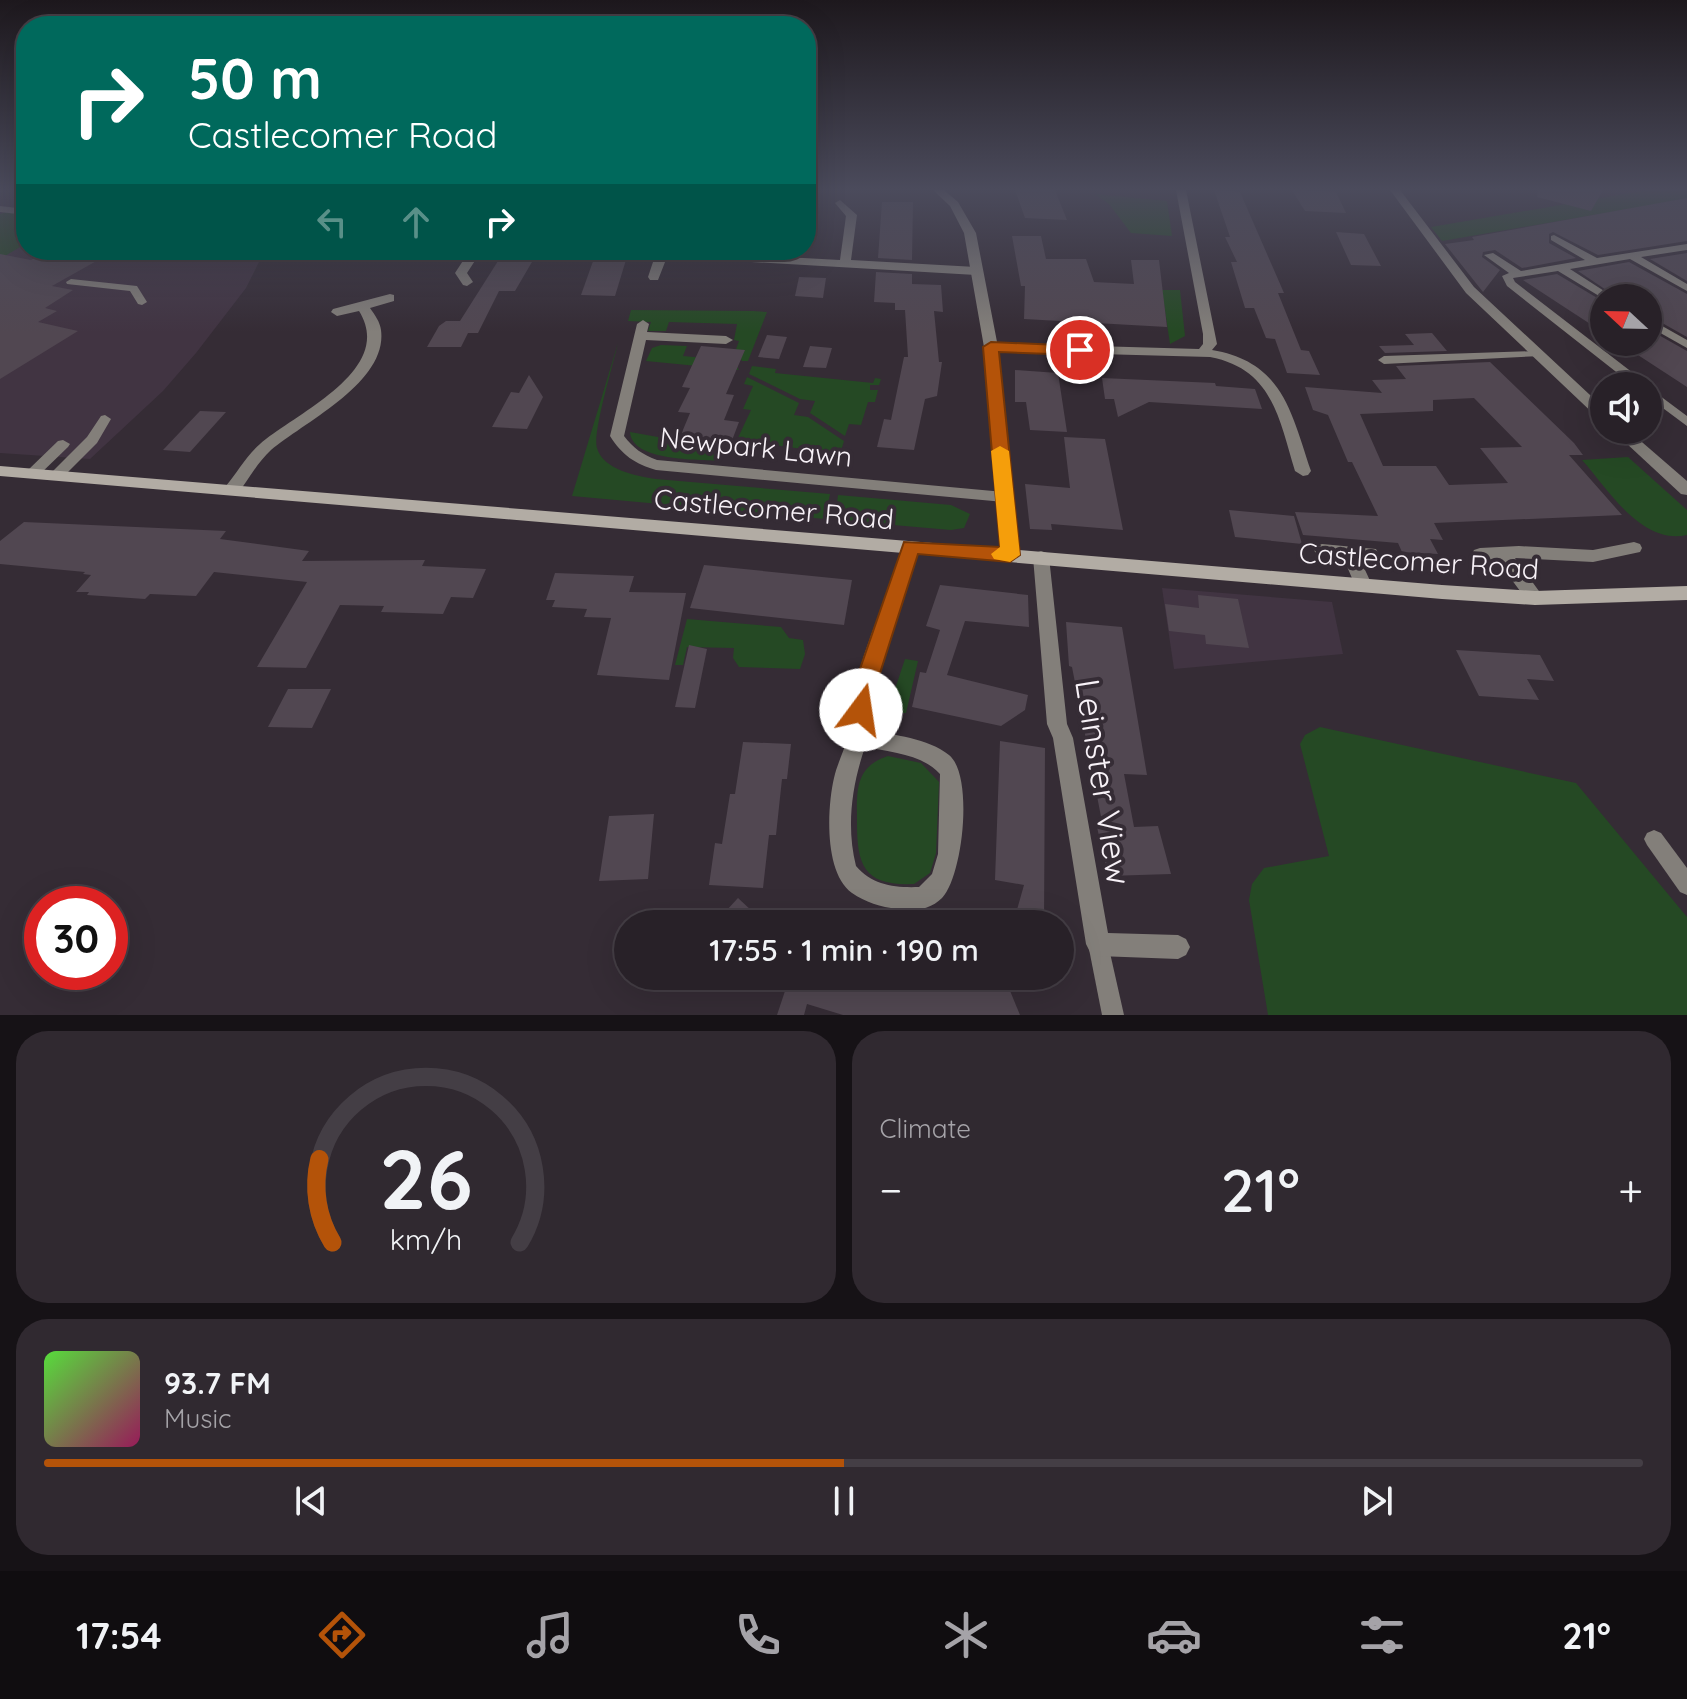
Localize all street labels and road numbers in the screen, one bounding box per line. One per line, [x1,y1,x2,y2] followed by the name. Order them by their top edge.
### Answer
[658,419,854,474] street label: Newpark Lawn
[653,481,895,536] street label: Castlecomer Road
[1298,535,1540,586] street label: Castlecomer Road
[1066,676,1141,888] street label: Leinster View

